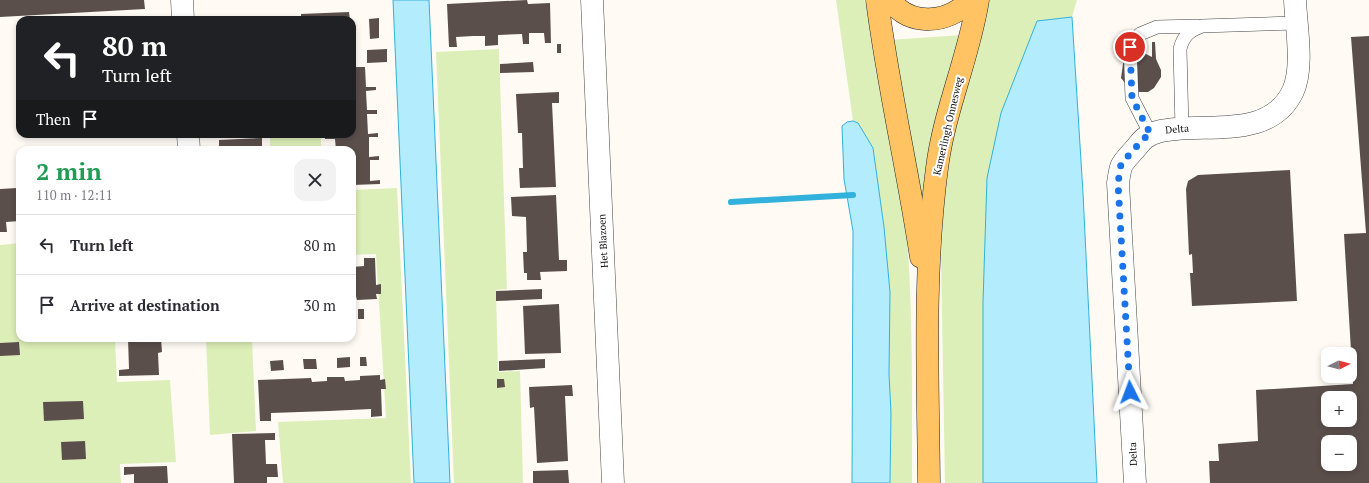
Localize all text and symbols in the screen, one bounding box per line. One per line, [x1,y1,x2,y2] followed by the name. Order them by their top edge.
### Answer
[102,27,167,64] text: 80 m
[1113,30,1147,64] pin
[36,32,88,84] icon: left
[1119,36,1141,58] icon: arrive
[102,63,172,87] text: Turn left
[930,75,966,176] street label: Kamerlingh Onnesweg
[79,108,101,130] icon: arrive
[36,109,71,129] text: Then
[1165,121,1189,137] street label: Delta
[36,155,102,187] text: 2 min
[294,159,336,201] button: close
[36,186,113,204] text: 110 m · 12:11
[595,214,611,268] street label: Het Blazoen
[36,234,58,256] icon: left
[70,235,134,255] text: Turn left
[303,235,336,255] text: 80 m
[36,294,58,316] icon: arrive
[70,295,220,315] text: Arrive at destination
[303,295,336,315] text: 30 m
[1321,347,1357,383] north arrow
[1321,347,1357,471] map controls
[1109,371,1151,413] position arrow
[1321,391,1357,427] button: +
[1321,435,1357,471] button: −
[1126,442,1140,466] street label: Delta

